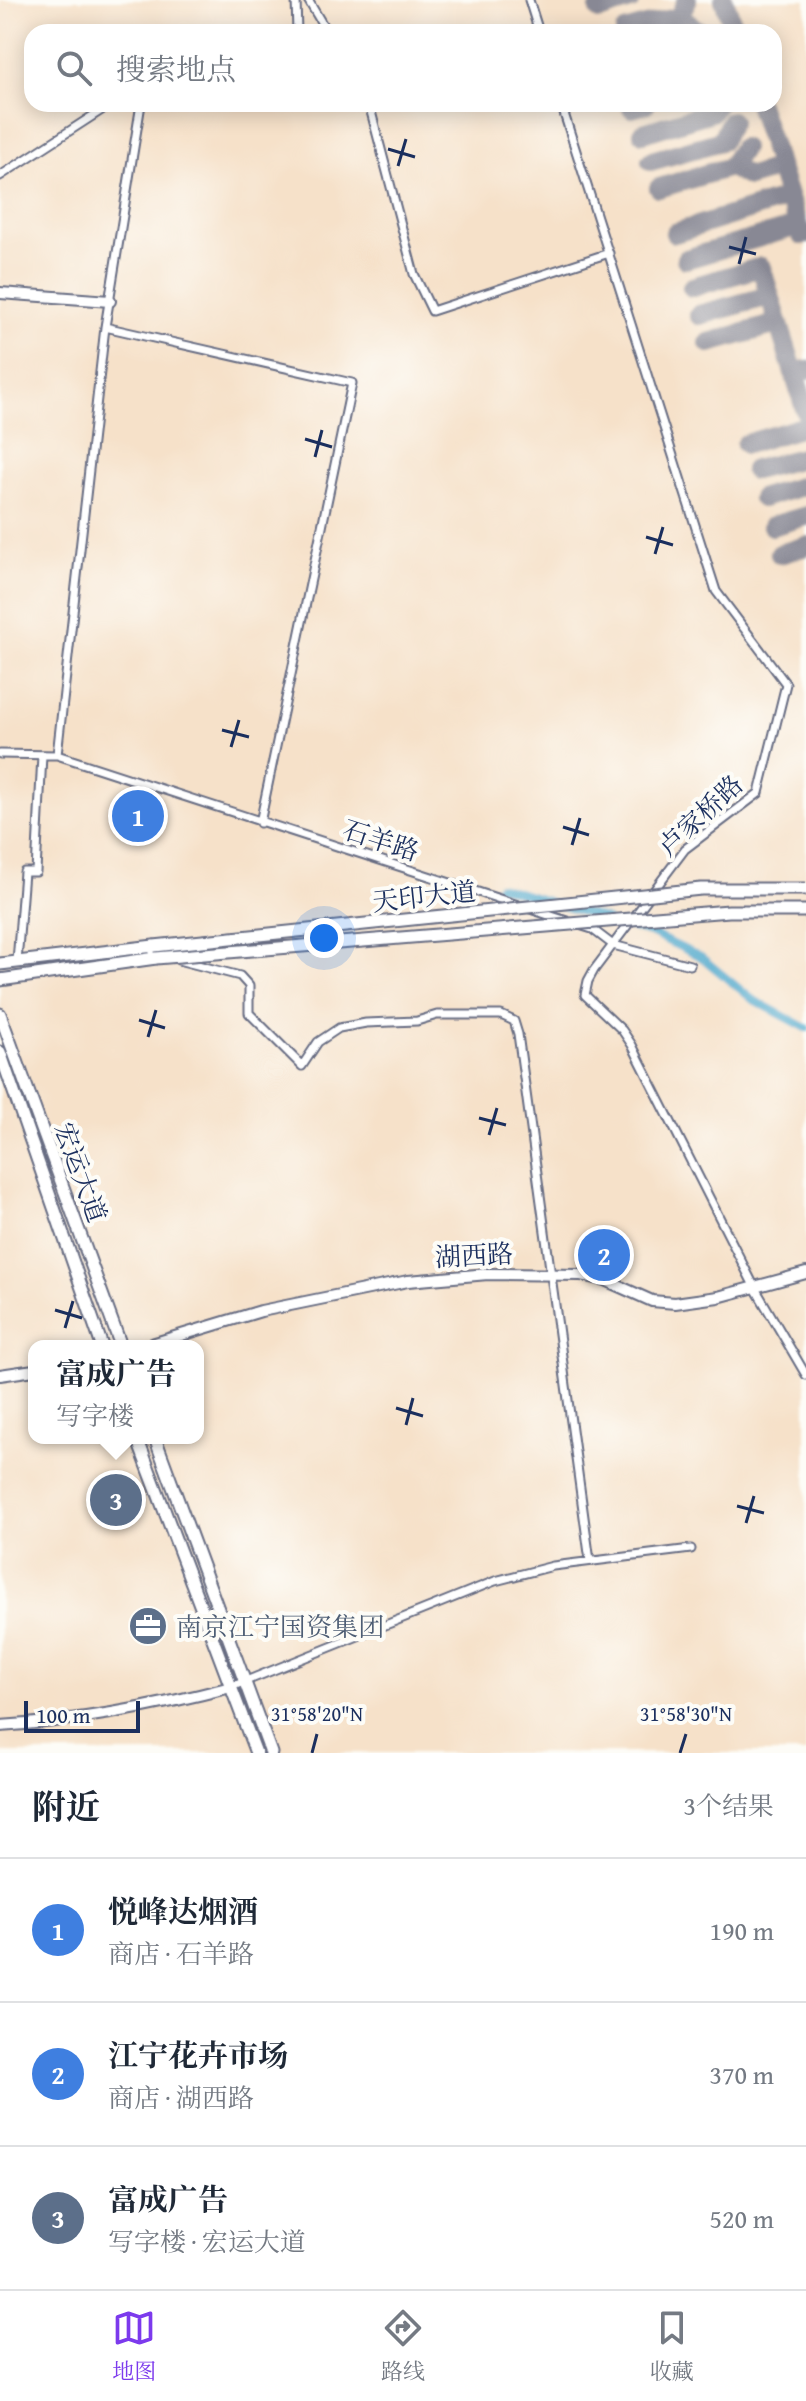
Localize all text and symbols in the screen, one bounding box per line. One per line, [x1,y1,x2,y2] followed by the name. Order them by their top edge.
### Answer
[24,24,782,112] search box
[52,46,96,90] icon: search
[116,47,236,91] text: 搜索地点
[649,765,751,865] street label: 卢家桥路
[112,786,164,846] pin: 1
[338,809,424,871] street label: 石羊路
[370,871,478,921] street label: 天印大道
[304,918,344,958] your location
[45,1116,117,1228] street label: 宏运大道
[578,1225,630,1285] pin: 2
[434,1233,514,1277] street label: 湖西路
[28,1340,204,1444] popup
[56,1351,176,1395] text: 富成广告
[56,1396,134,1435] text: 写字楼
[90,1470,142,1530] pin: 3
[127,1605,169,1647] office icon: 南京江宁国资集团
[176,1607,384,1646] place label: 南京江宁国资集团
[24,1697,140,1733] scale bar
[36,1699,91,1731] text: 100 m
[271,1699,363,1728] text: 31°58'20"N
[640,1699,732,1728] text: 31°58'30"N
[32,1782,100,1831] text: 附近
[683,1786,774,1825] text: 3个结果
[108,1889,258,1933] text: 悦峰达烟酒
[51,1911,65,1950] text: 1
[709,1911,774,1950] text: 190 m
[108,1934,254,1973] text: 商店 · 石羊路
[108,2033,288,2077] text: 江宁花卉市场
[51,2055,65,2094] text: 2
[709,2055,774,2094] text: 370 m
[108,2078,254,2117] text: 商店 · 湖西路
[108,2177,228,2221] text: 富成广告
[51,2199,65,2238] text: 3
[709,2199,774,2238] text: 520 m
[108,2222,306,2261] text: 写字楼 · 宏运大道
[112,2306,156,2387] tab: 地图
[381,2306,425,2387] tab: 路线
[650,2306,694,2387] tab: 收藏

